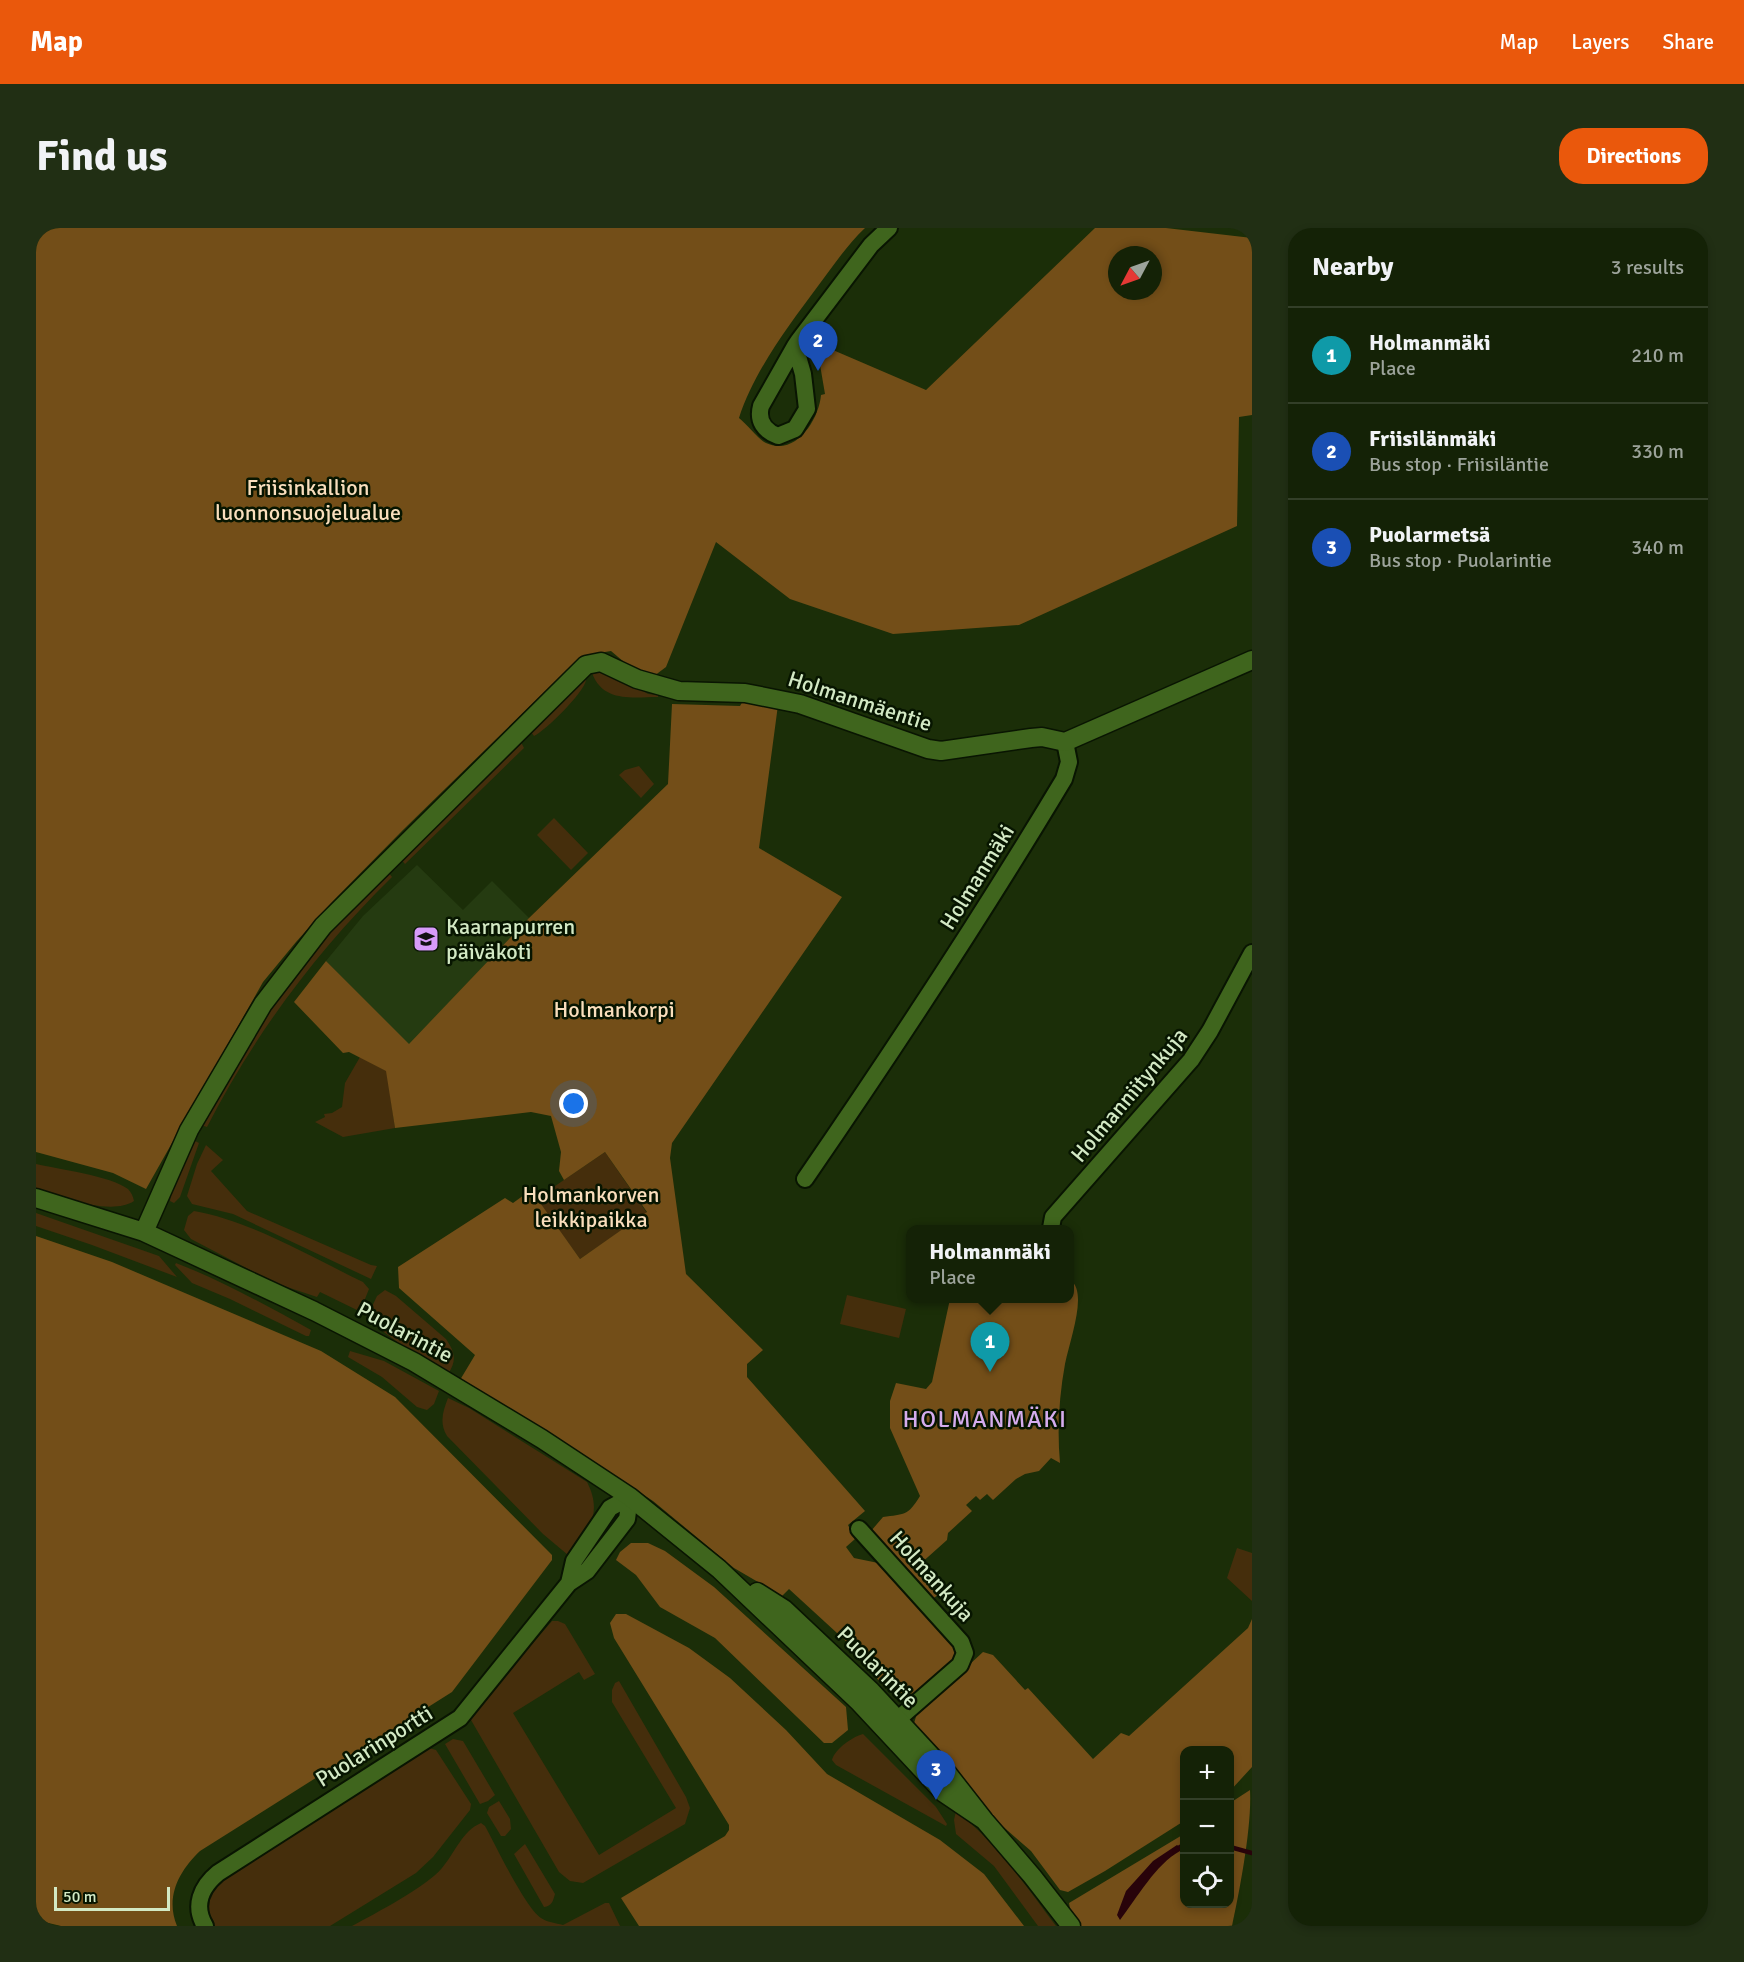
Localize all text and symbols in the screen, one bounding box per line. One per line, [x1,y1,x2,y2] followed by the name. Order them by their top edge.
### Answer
[30,25,83,59] text: Map
[1500,29,1538,55] text: Map
[1571,29,1629,55] text: Layers
[1662,29,1714,55] text: Share
[1559,128,1708,184] button: Directions
[36,131,167,182] text: Find us
[1108,246,1162,300] north arrow
[1312,251,1393,283] text: Nearby
[1611,255,1684,280] text: 3 results
[798,322,838,371] pin: 2
[1369,329,1491,356] text: Holmanmäki
[1326,343,1337,368] text: 1
[1631,343,1684,368] text: 210 m
[1369,356,1416,381] text: Place
[1369,425,1496,452] text: Friisilänmäki
[1326,439,1337,464] text: 2
[1631,439,1684,464] text: 330 m
[1369,452,1549,477] text: Bus stop · Friisiläntie
[215,474,401,526] park label: Friisinkallion luonnonsuojelualue
[1369,521,1490,548] text: Puolarmetsä
[1326,535,1337,560] text: 3
[1631,535,1684,560] text: 340 m
[1369,548,1552,573] text: Bus stop · Puolarintie
[785,665,935,737] street label: Holmanmäentie
[934,819,1020,935] street label: Holmanmäki
[446,913,575,965] place label: Kaarnapurren päiväkoti
[411,924,441,954] school or university icon: Kaarnapurren päiväkoti
[553,996,675,1023] park label: Holmankorpi
[1065,1022,1193,1168] street label: Holmanniitynkuja
[559,1089,588,1118] your location
[523,1181,659,1233] park label: Holmankorven leikkipaikka
[906,1225,1074,1303] popup
[929,1238,1051,1265] text: Holmanmäki
[929,1265,976,1290] text: Place
[353,1296,457,1368] street label: Puolarintie
[970,1322,1010,1372] pin: 1
[902,1404,1068,1434] district label: HOLMANMÄKI
[884,1525,980,1627] street label: Holmankuja
[831,1620,925,1714] street label: Puolarintie
[310,1699,438,1793] street label: Puolarinportti
[1180,1746,1234,1908] map controls
[1180,1746,1234,1800] button: +
[916,1750,956,1800] pin: 3
[1180,1800,1234,1854] button: −
[1180,1854,1234,1908] button: locate
[54,1884,170,1912] scale bar
[63,1887,97,1907] text: 50 m

